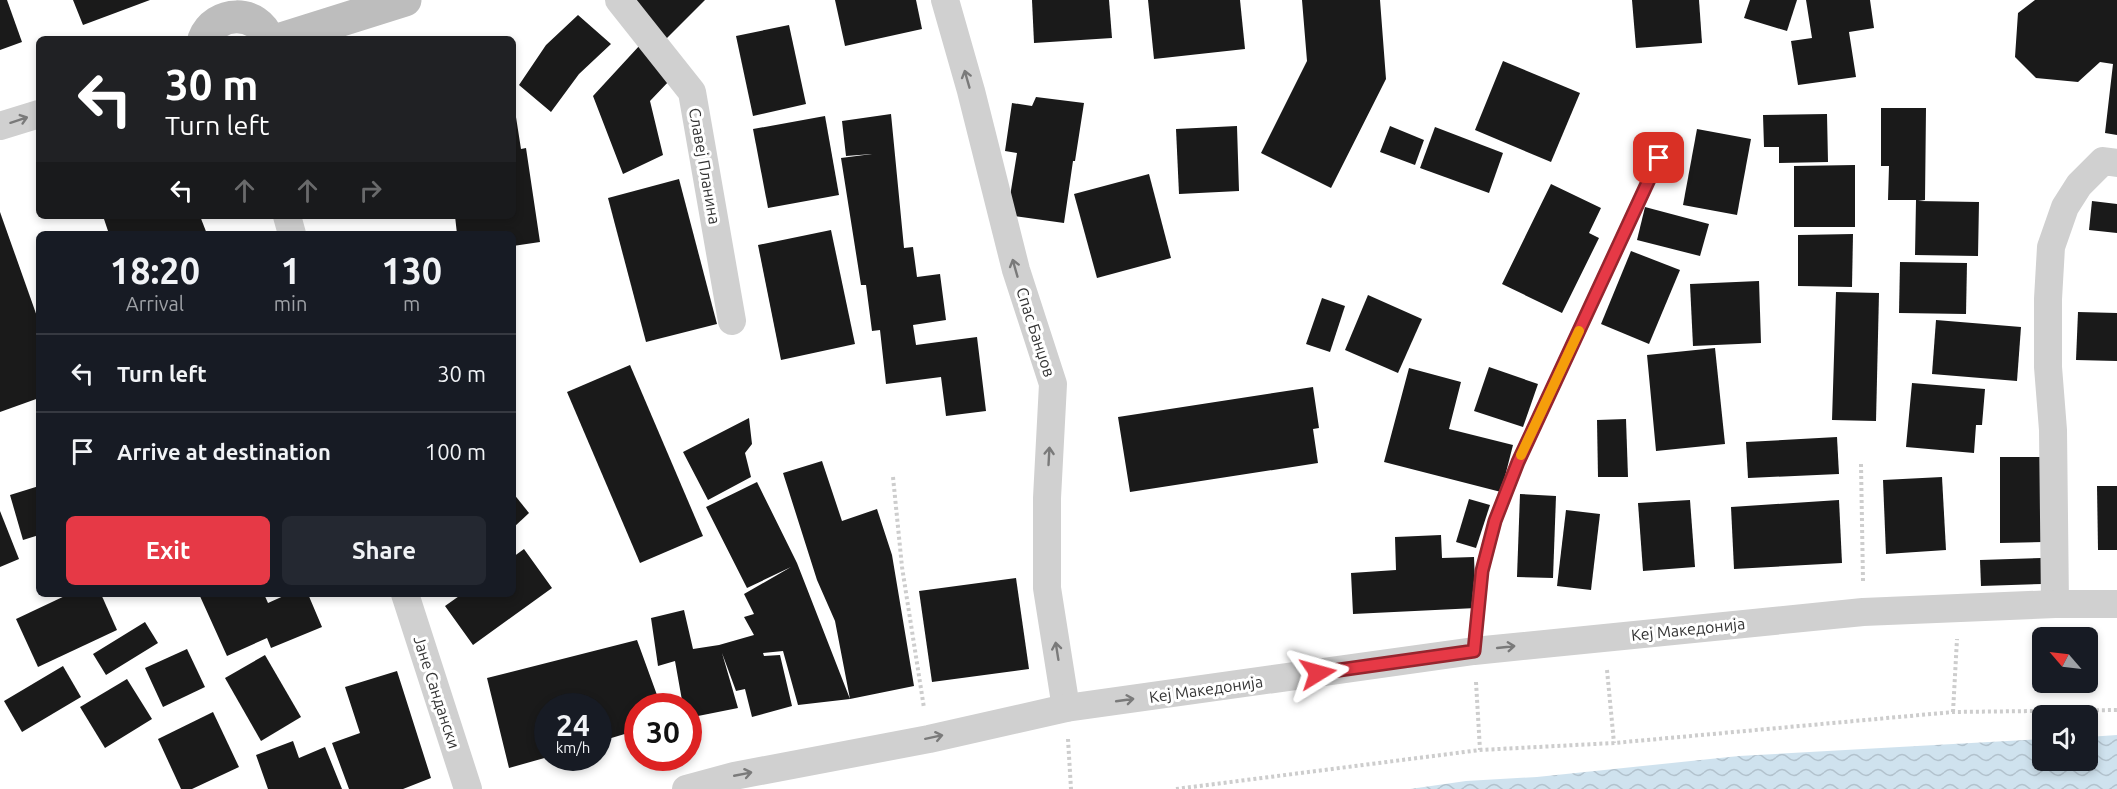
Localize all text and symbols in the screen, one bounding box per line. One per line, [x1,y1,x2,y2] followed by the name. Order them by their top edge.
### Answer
[66,60,144,138] icon: left
[165,61,259,108] text: 30 m
[961,70,972,89] one-way arrow
[686,106,724,226] street label: Славеј Планина
[165,110,269,140] text: Turn left
[9,114,28,125] one-way arrow
[1633,132,1684,183] pin
[1642,141,1675,174] icon: arrive
[165,174,198,207] icon: left
[228,174,261,207] icon: ahead
[291,174,324,207] icon: ahead
[354,174,387,207] icon: right
[110,250,200,291] text: 18:20
[280,250,301,291] text: 1
[381,250,442,291] text: 130
[1009,259,1020,278] one-way arrow
[1013,285,1059,379] street label: Спас Банџов
[126,292,184,315] text: Arrival
[274,292,307,315] text: min
[403,292,420,315] text: m
[66,357,99,390] icon: left
[117,361,207,386] text: Turn left
[437,361,486,386] text: 30 m
[66,435,99,468] icon: arrive
[117,439,331,464] text: Arrive at destination
[425,439,486,464] text: 100 m
[1044,447,1055,467] one-way arrow
[66,516,270,585] button: Exit
[282,516,486,585] button: Share
[1630,614,1746,644] street label: Кеј Македонија
[2032,627,2098,693] north arrow
[2032,627,2098,771] map controls
[410,633,464,751] street label: Јане Сандански
[1051,641,1062,661] one-way arrow
[1286,641,1350,705] position arrow
[1495,641,1515,652] one-way arrow
[1148,672,1264,706] street label: Кеј Македонија
[624,693,702,771] speed limit sign: 30
[1115,694,1135,705] one-way arrow
[2032,705,2098,771] button: sound
[556,708,590,742] text: 24
[924,731,943,743] one-way arrow
[556,739,590,756] text: km/h
[733,768,752,780] one-way arrow

